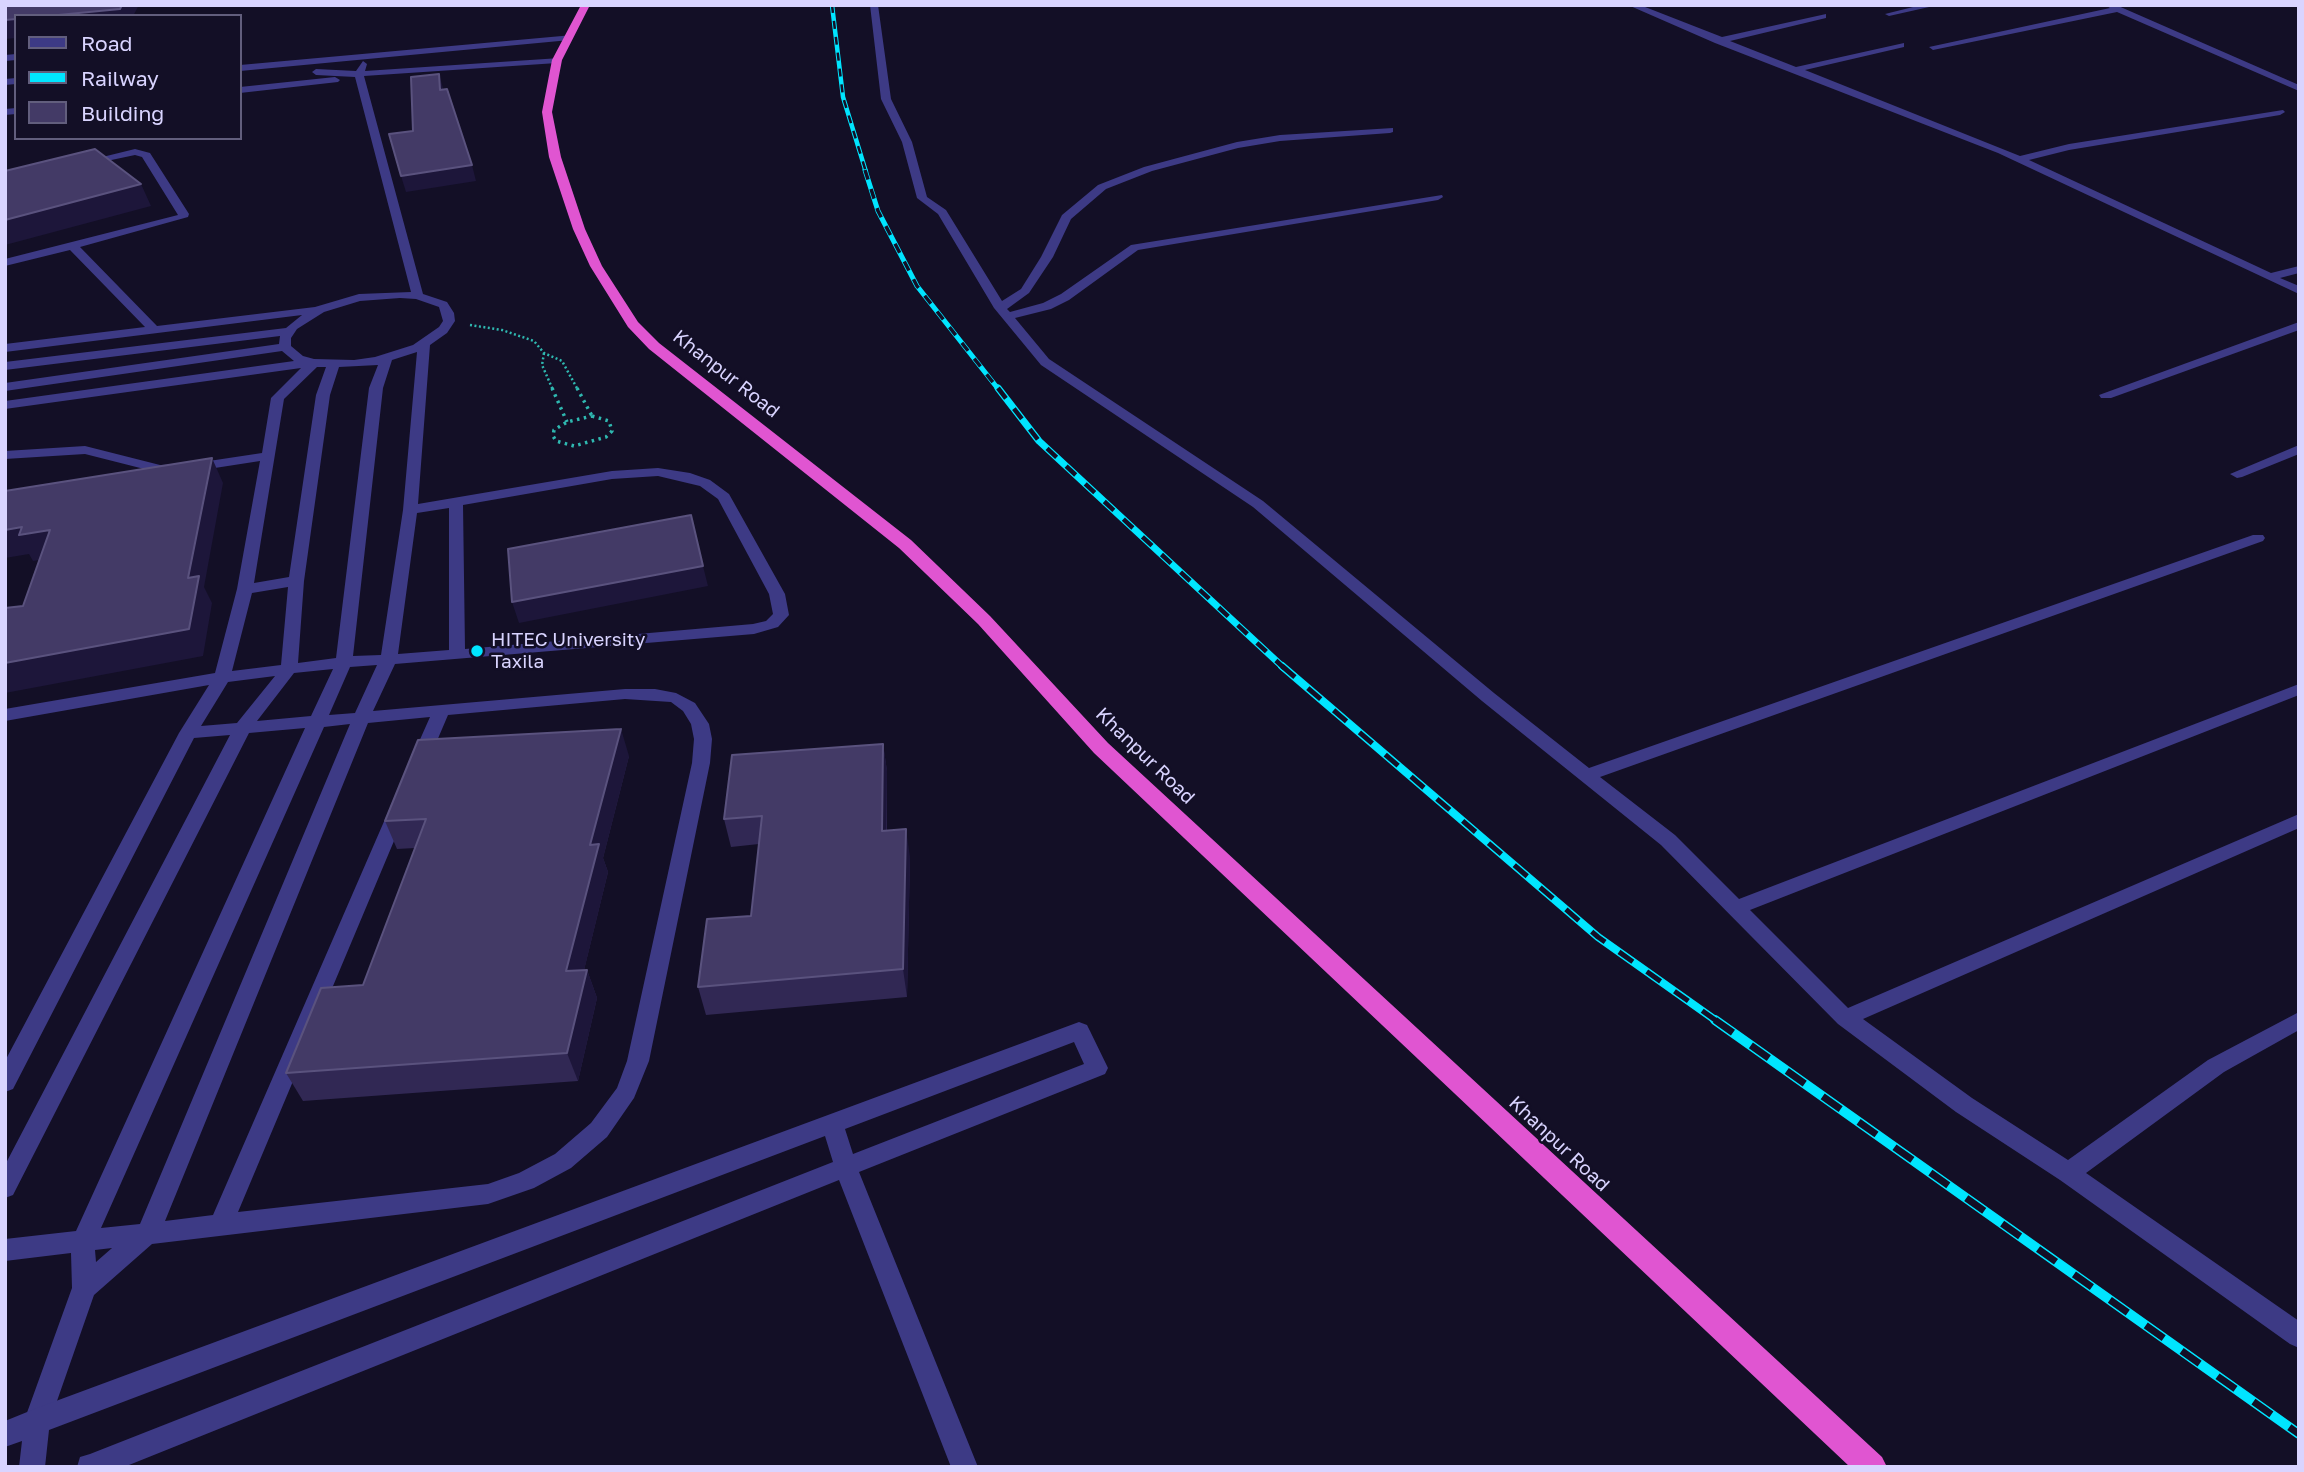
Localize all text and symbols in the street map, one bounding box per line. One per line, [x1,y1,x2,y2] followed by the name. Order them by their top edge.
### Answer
[14,14,242,140] legend
[81,30,132,56] text: Road
[81,65,159,91] text: Railway
[81,100,164,126] text: Building
[668,325,784,423] street label: Khanpur Road
[491,629,645,673] place label: HITEC University Taxila
[469,643,485,659] marker: HITEC University Taxila
[1091,703,1199,809] street label: Khanpur Road
[1504,1092,1614,1196] street label: Khanpur Road

